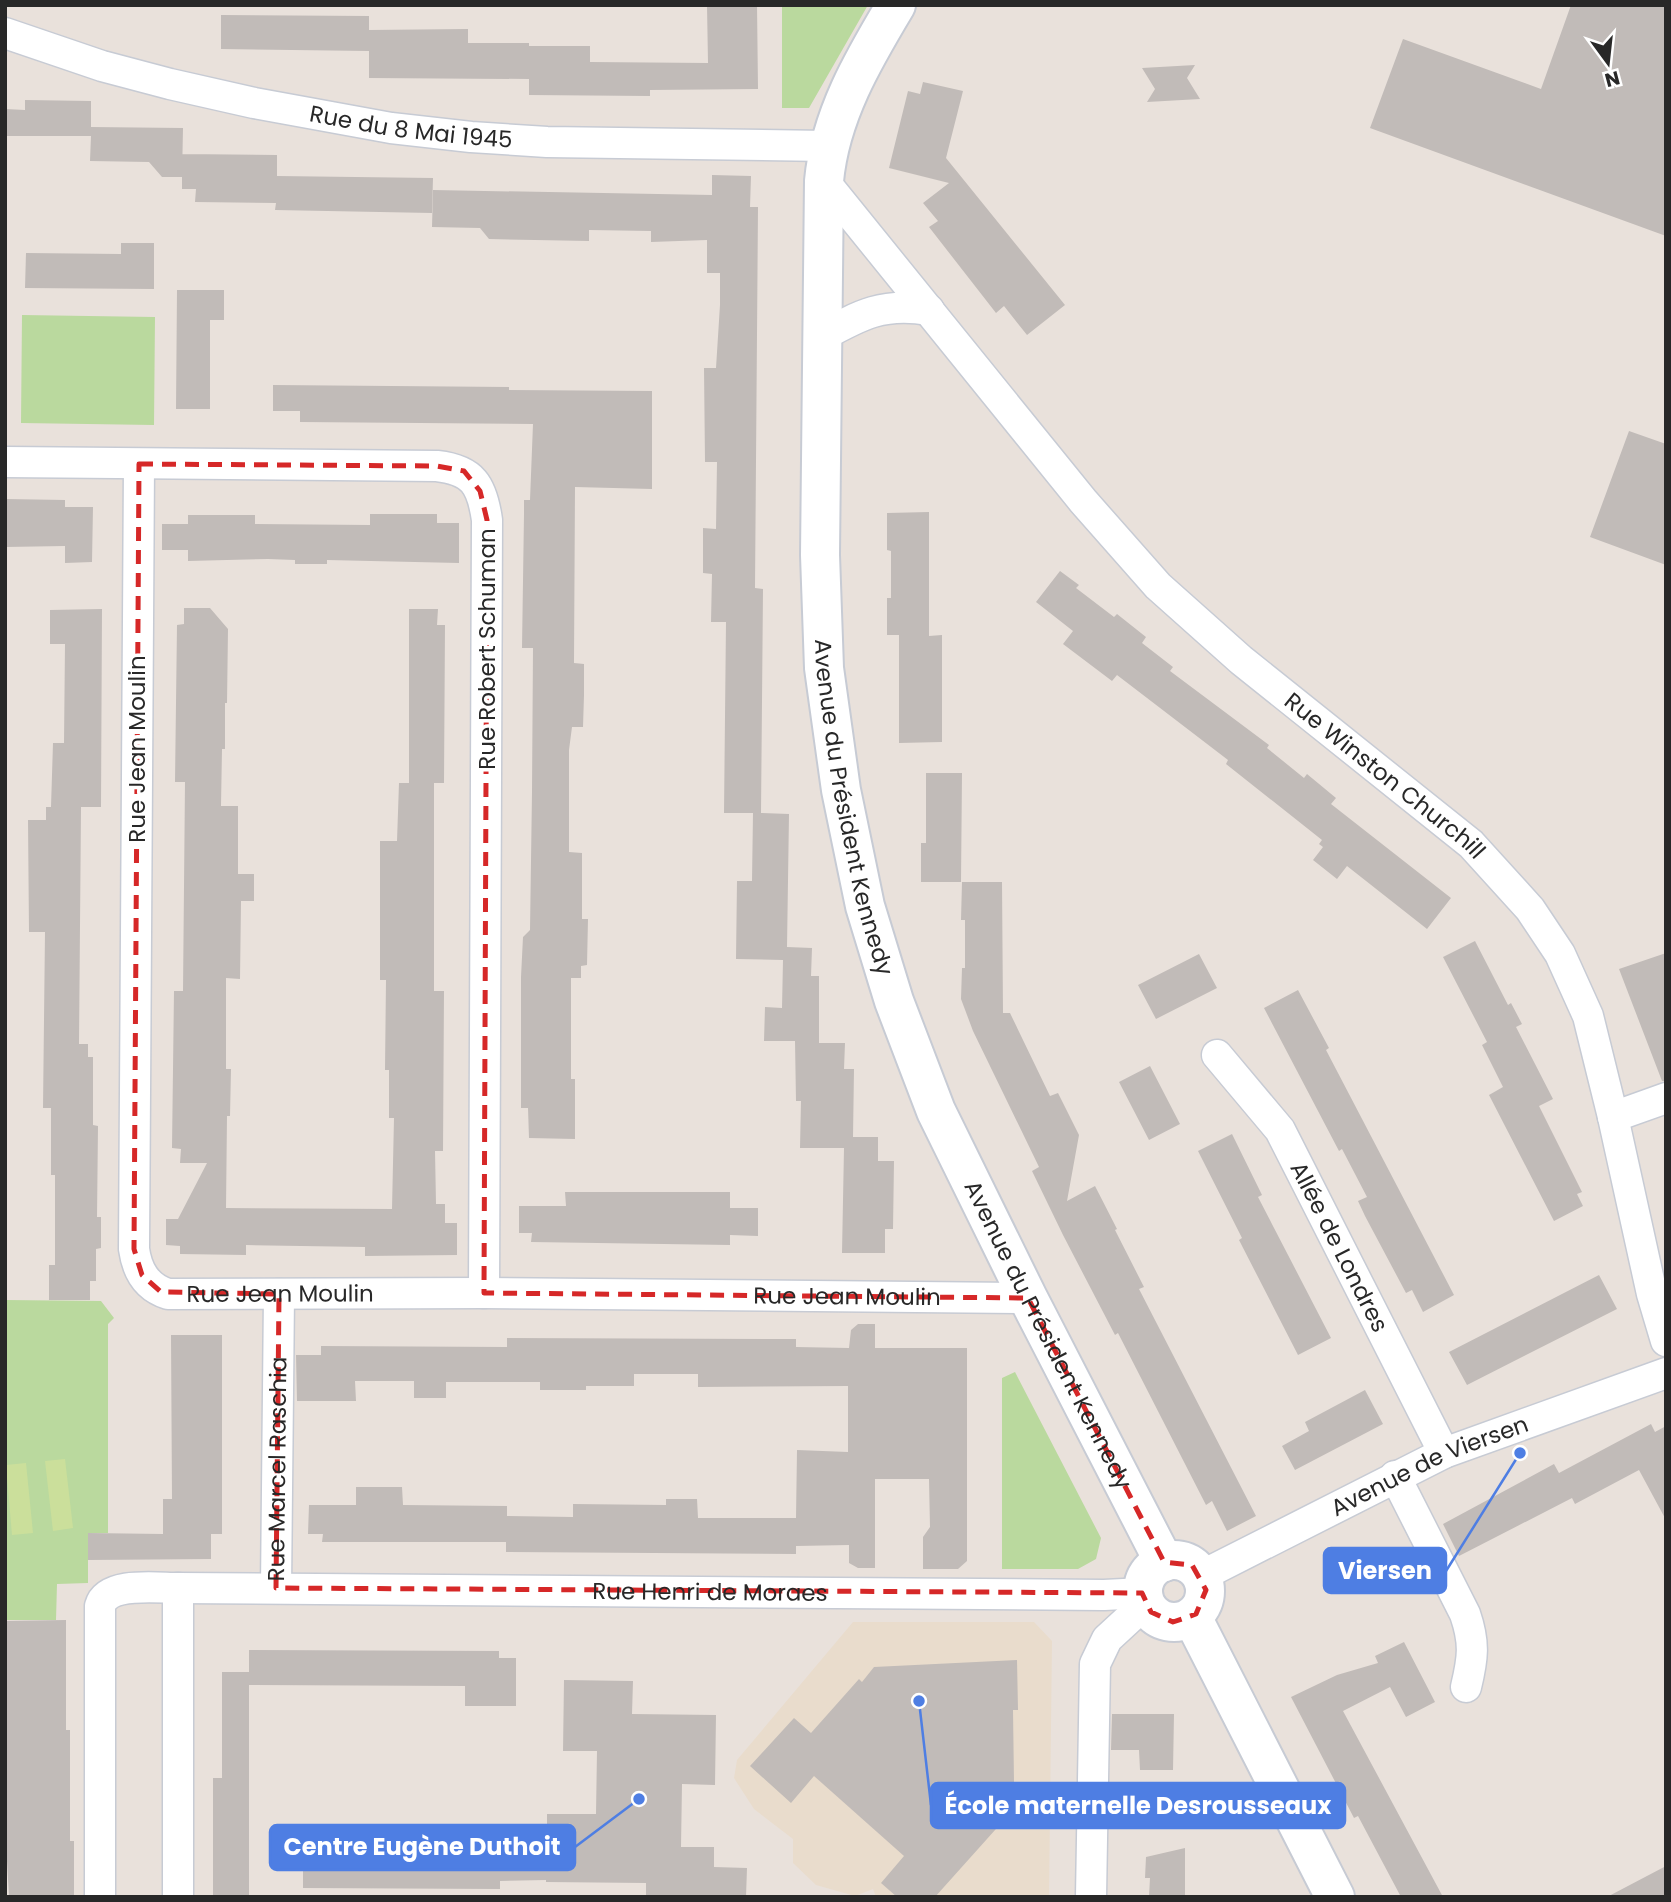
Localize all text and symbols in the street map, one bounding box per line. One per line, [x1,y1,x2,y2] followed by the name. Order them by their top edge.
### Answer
[1573,28,1643,98] north arrow
[1602,64,1623,94] text: N
[307,97,513,156] street label: Rue du 8 Mai 1945
[471,528,503,770] street label: Rue Robert Schuman
[807,638,901,979] street label: Avenue du Président Kennedy
[121,655,153,843] street label: Rue Jean Moulin
[1278,685,1493,866] street label: Rue Winston Churchill
[1283,1156,1396,1338] street label: Allée de Londres
[957,1175,1140,1495] street label: Avenue du Président Kennedy
[186,1277,374,1310] street label: Rue Jean Moulin
[753,1279,941,1313] street label: Rue Jean Moulin
[260,1357,294,1581] street label: Rue Marcel Raschia
[1325,1408,1533,1524] street label: Avenue de Viersen
[1324,1548,1446,1593] callout: Viersen
[1338,1554,1432,1587] text: Viersen
[592,1575,828,1609] street label: Rue Henri de Moraes
[931,1783,1345,1828] callout: École maternelle Desrousseaux
[945,1789,1332,1822] text: École maternelle Desrousseaux
[270,1825,575,1870] callout: Centre Eugène Duthoit
[283,1830,561,1863] text: Centre Eugène Duthoit

